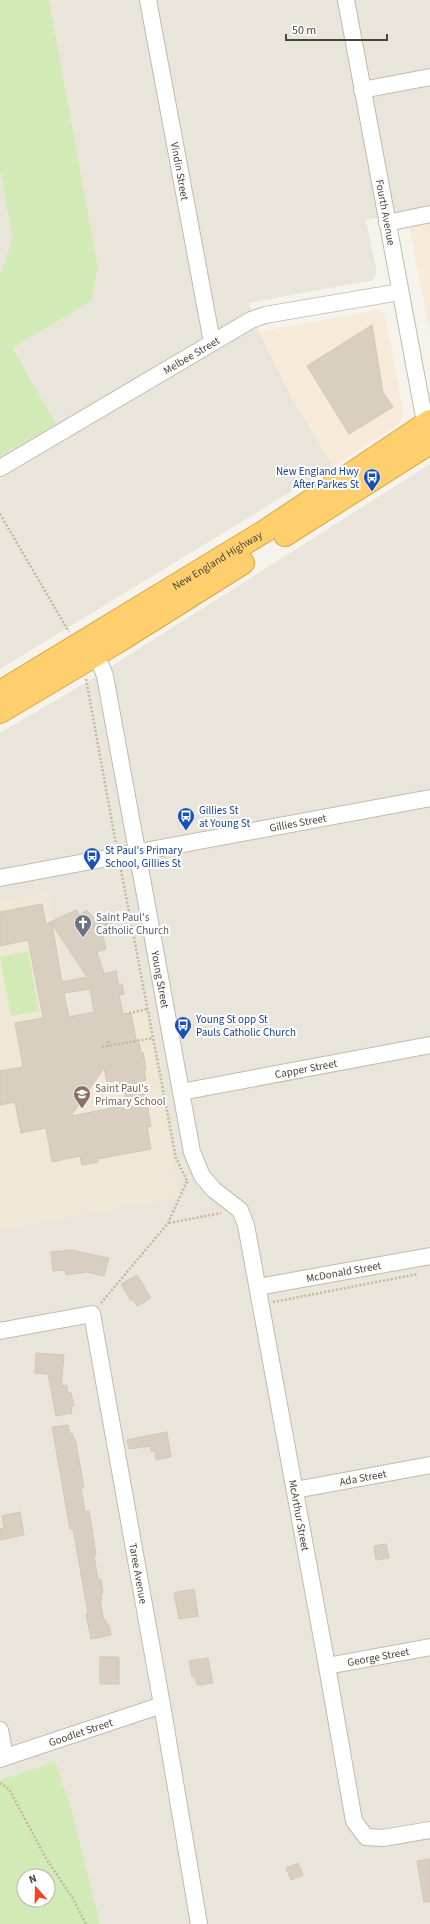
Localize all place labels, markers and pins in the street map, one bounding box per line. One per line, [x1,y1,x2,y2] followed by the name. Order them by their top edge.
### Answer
[276,464,359,492] place label: New England Hwy After Parkes St
[362,467,382,492] bus stop icon: New England Hwy After Parkes St
[199,803,250,831] place label: Gillies St at Young St
[176,806,196,831] bus stop icon: Gillies St at Young St
[105,843,183,871] place label: St Paul's Primary School, Gillies St
[82,846,102,871] bus stop icon: St Paul's Primary School, Gillies St
[96,910,169,938] place label: Saint Paul's Catholic Church
[73,913,93,938] church icon: Saint Paul's Catholic Church
[195,1012,296,1040] place label: Young St opp St Pauls Catholic Church
[173,1015,193,1040] bus stop icon: Young St opp St Pauls Catholic Church
[95,1081,166,1109] place label: Saint Paul's Primary School
[72,1084,92,1109] school or university icon: Saint Paul's Primary School

